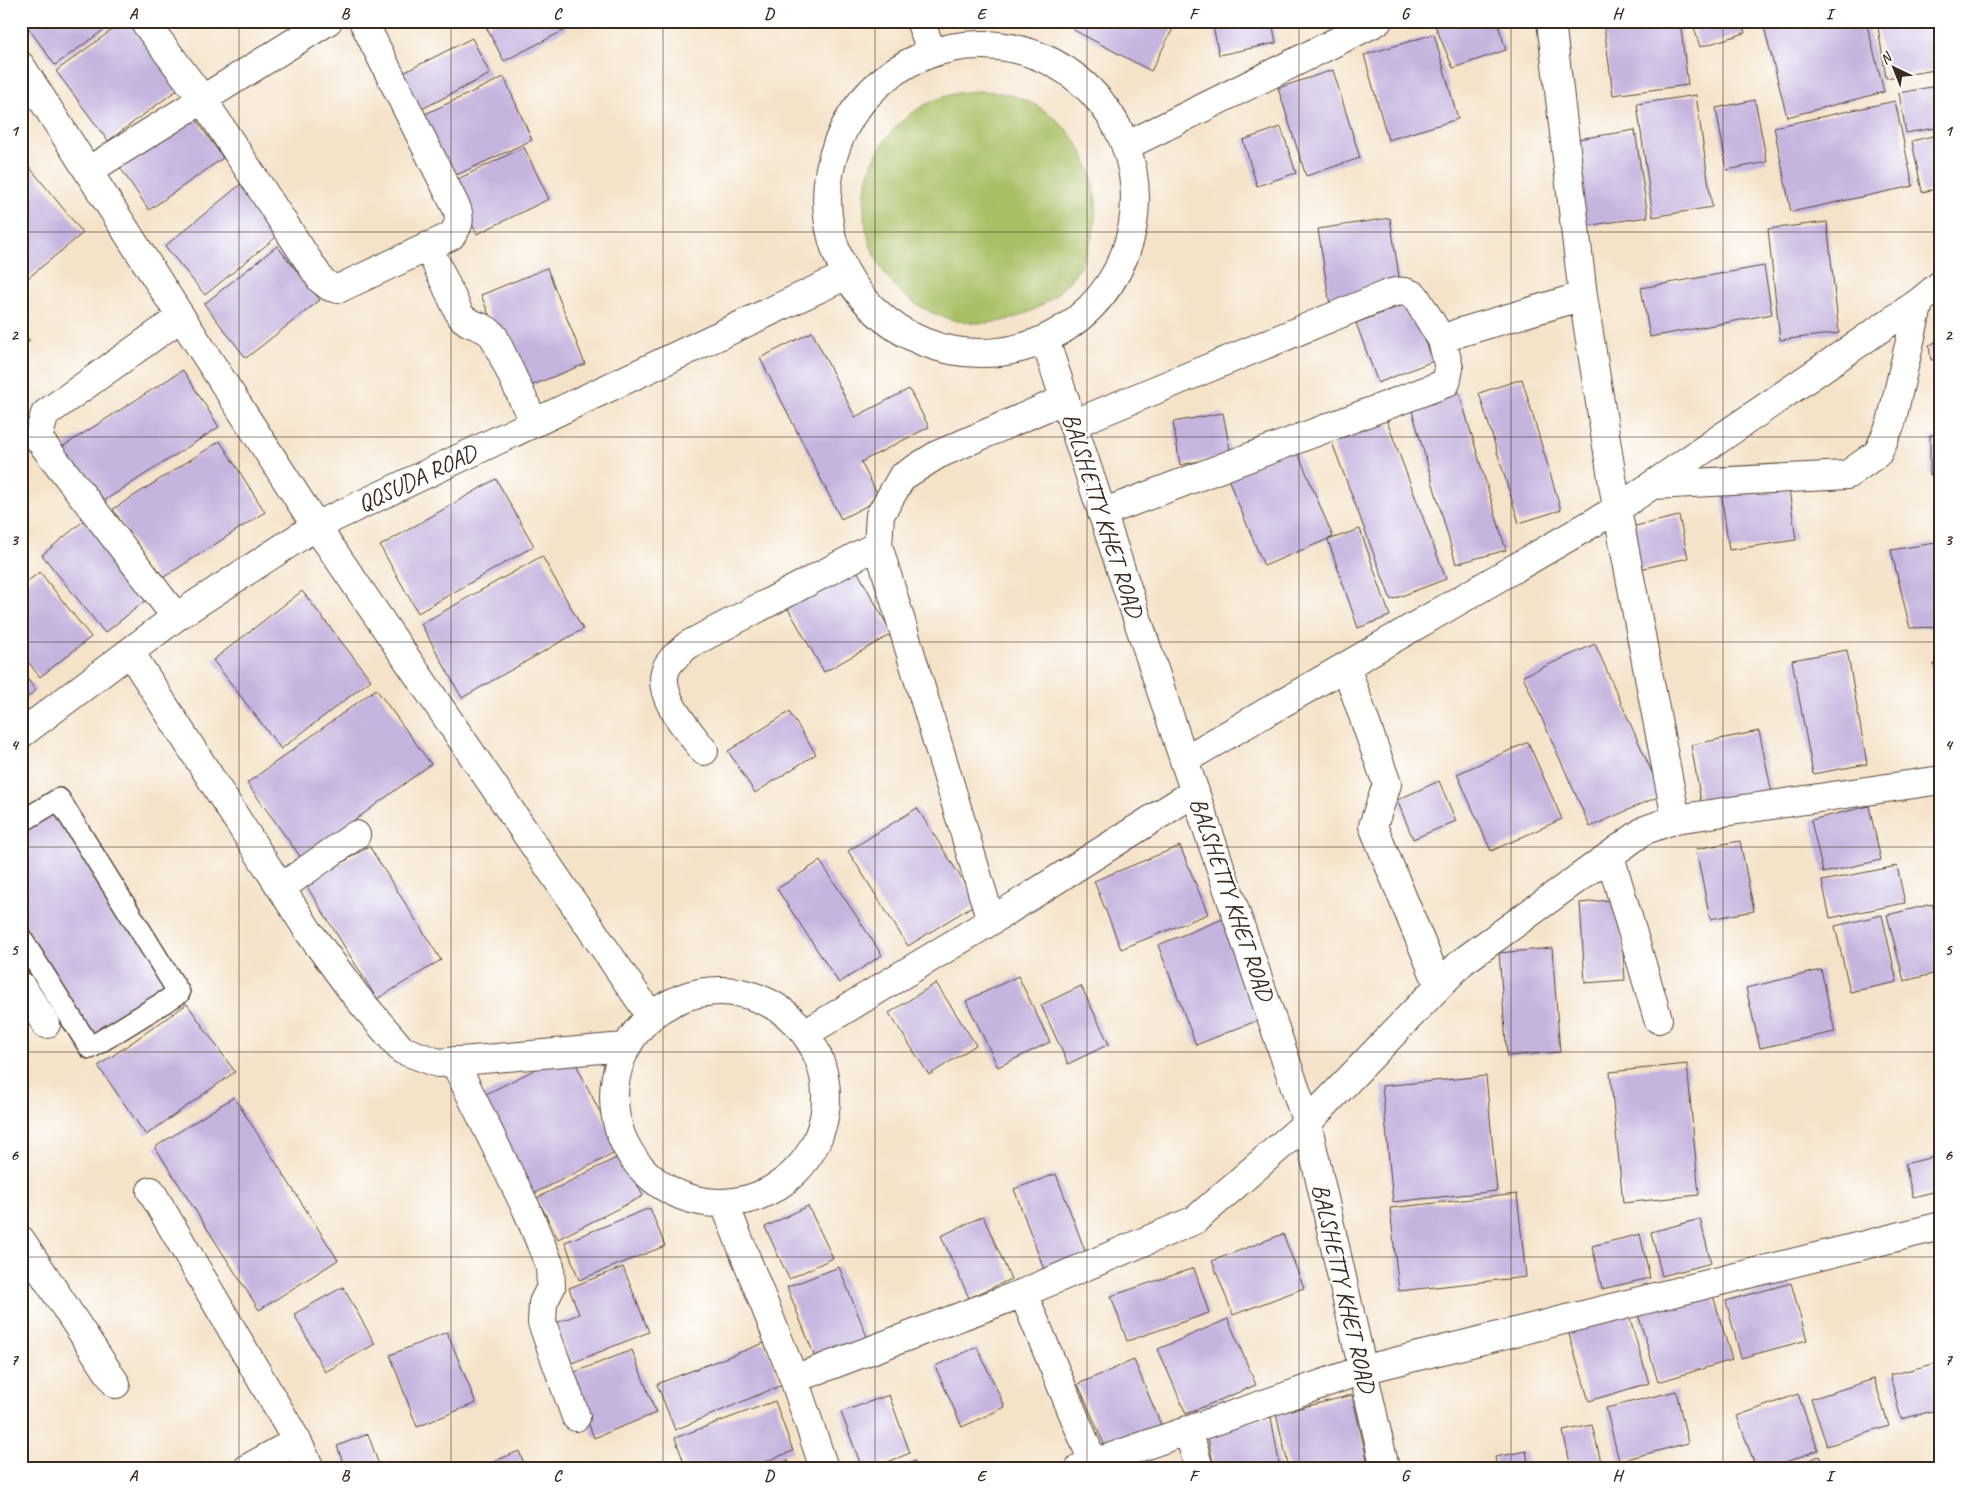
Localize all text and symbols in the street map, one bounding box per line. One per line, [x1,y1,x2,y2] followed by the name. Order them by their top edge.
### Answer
[129,4,139,24] text: A
[341,4,351,24] text: B
[553,4,563,24] text: C
[764,4,775,24] text: D
[977,4,988,24] text: E
[1189,4,1200,24] text: F
[1401,4,1411,24] text: G
[1612,4,1624,24] text: H
[1826,4,1836,24] text: I
[1870,42,1920,92] north arrow
[1877,48,1896,68] text: N
[10,121,19,141] text: 1
[1944,121,1953,141] text: 1
[10,325,19,345] text: 2
[1944,325,1953,345] text: 2
[1056,409,1151,623] street label: BALSHETTY KHET ROAD
[353,437,483,519] street label: QQSUDA ROAD
[10,530,19,550] text: 3
[1944,530,1953,550] text: 3
[10,735,19,755] text: 4
[1944,735,1953,755] text: 4
[1183,793,1282,1007] street label: BALSHETTY KHET ROAD
[11,940,20,960] text: 5
[1945,940,1954,960] text: 5
[10,1145,19,1165] text: 6
[1944,1145,1953,1165] text: 6
[1305,1181,1383,1397] street label: BALSHETTY KHET ROAD
[10,1350,19,1370] text: 7
[1944,1350,1953,1370] text: 7
[129,1466,139,1486] text: A
[341,1466,351,1486] text: B
[553,1466,563,1486] text: C
[764,1466,775,1486] text: D
[977,1466,988,1486] text: E
[1189,1466,1200,1486] text: F
[1401,1466,1411,1486] text: G
[1612,1466,1624,1486] text: H
[1826,1466,1836,1486] text: I

